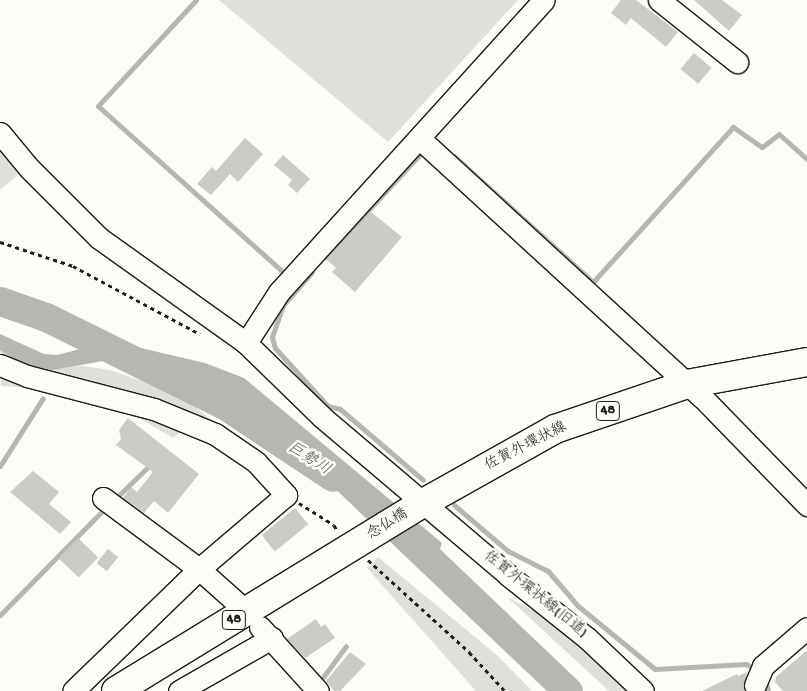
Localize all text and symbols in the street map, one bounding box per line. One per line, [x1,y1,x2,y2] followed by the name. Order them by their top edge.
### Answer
[596,400,620,422] road number: 48
[482,419,570,475] street label: 佐賀外環状線
[283,439,333,481] water label: 巨勢川
[364,505,412,545] street label: 念仏橋
[479,548,591,642] street label: 佐賀外環状線(旧道)
[222,608,246,632] road number: 48

